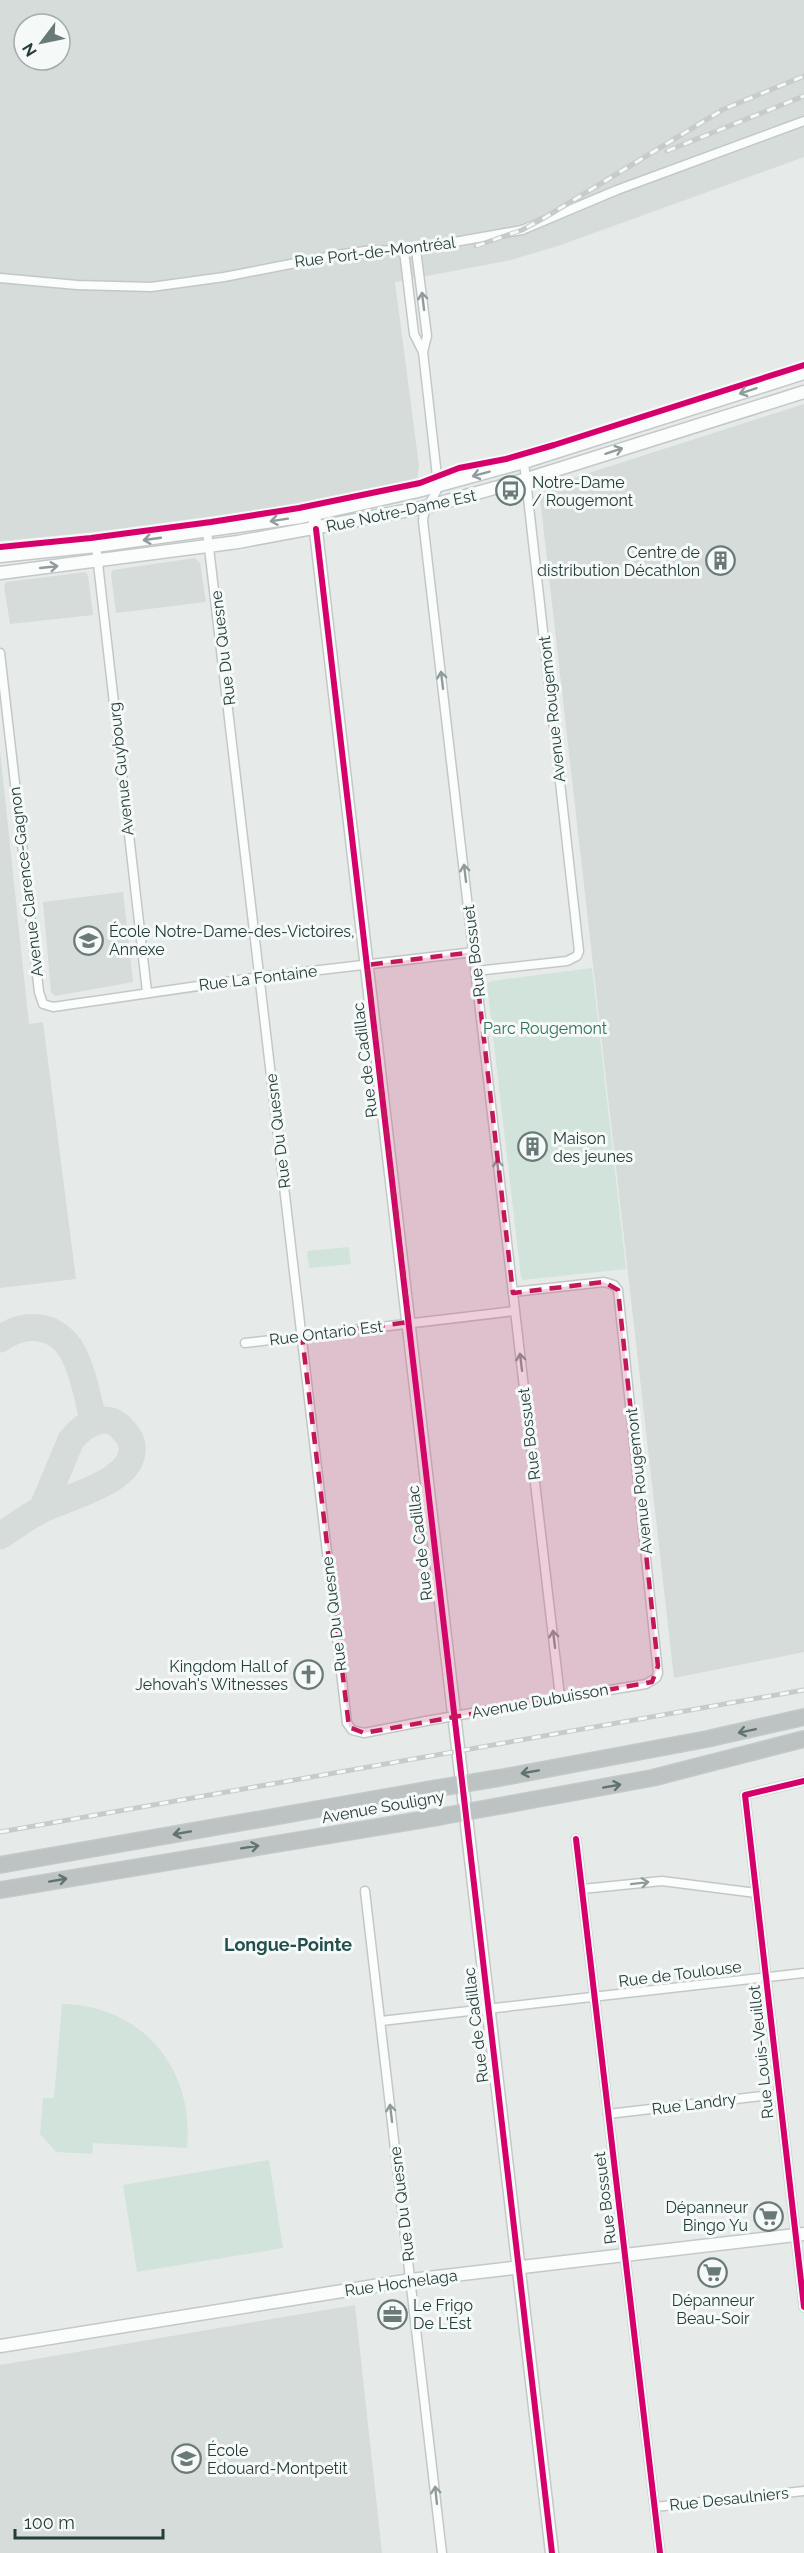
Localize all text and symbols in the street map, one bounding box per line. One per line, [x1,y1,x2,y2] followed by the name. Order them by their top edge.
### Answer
[12,12,72,72] north arrow
[18,39,41,60] text: N
[293,233,457,271] street label: Rue Port-de-Montréal
[417,292,428,312] one-way arrow
[739,386,758,397] one-way arrow
[604,445,623,456] one-way arrow
[472,468,491,480] one-way arrow
[532,473,634,510] place label: Notre-Dame / Rougemont
[495,475,527,507] bus stop icon: Notre-Dame / Rougemont
[324,486,478,536] street label: Rue Notre-Dame Est
[269,515,289,526] one-way arrow
[142,533,162,544] one-way arrow
[537,543,700,580] place label: Centre de distribution Décathlon
[705,545,737,577] building icon: Centre de distribution Décathlon
[38,562,58,573] one-way arrow
[207,589,239,707] street label: Rue Du Quesne
[535,634,569,783] street label: Avenue Rougemont
[437,670,448,690] one-way arrow
[105,701,137,837] street label: Avenue Guybourg
[5,786,47,978] street label: Avenue Clarence-Gagnon
[459,864,470,884] one-way arrow
[459,903,489,998] street label: Rue Bossuet
[109,921,355,959] place label: École Notre-Dame-des-Victoires, Annexe
[72,924,104,956] school or university icon: École Notre-Dame-des-Victoires, Annexe
[198,961,318,995] street label: Rue La Fontaine
[348,1001,382,1119] street label: Rue de Cadillac
[483,1019,608,1038] park label: Parc Rougemont
[262,1072,294,1190] street label: Rue Du Quesne
[553,1129,633,1166] place label: Maison des jeunes
[516,1131,548,1163] building icon: Maison des jeunes
[493,1159,504,1179] one-way arrow
[268,1317,384,1349] street label: Rue Ontario Est
[515,1353,526,1372] one-way arrow
[514,1386,544,1481] street label: Rue Bossuet
[622,1406,656,1555] street label: Avenue Rougemont
[403,1484,437,1602] street label: Rue de Cadillac
[318,1555,350,1673] street label: Rue Du Quesne
[548,1630,559,1649] one-way arrow
[135,1657,289,1694] place label: Kingdom Hall of Jehovah's Witnesses
[293,1659,325,1691] church icon: Kingdom Hall of Jehovah's Witnesses
[470,1680,610,1722] street label: Avenue Dubuisson
[738,1726,757,1737] one-way arrow
[520,1767,540,1778] one-way arrow
[601,1780,621,1791] one-way arrow
[320,1787,446,1827] street label: Avenue Souligny
[172,1828,192,1839] one-way arrow
[239,1841,259,1852] one-way arrow
[47,1874,67,1885] one-way arrow
[630,1877,650,1888] one-way arrow
[224,1934,352,1955] district label: Longue-Pointe
[617,1957,743,1991] street label: Rue de Toulouse
[459,1966,493,2084] street label: Rue de Cadillac
[744,1983,777,2120] street label: Rue Louis-Veuillot
[651,2089,738,2119] street label: Rue Landry
[386,2104,397,2124] one-way arrow
[386,2145,418,2263] street label: Rue Du Quesne
[590,2150,620,2245] street label: Rue Bossuet
[665,2198,748,2235] place label: Dépanneur Bingo Yu
[753,2200,785,2232] supermarket icon: Dépanneur Bingo Yu
[697,2256,729,2288] supermarket icon: Dépanneur Beau-Soir
[343,2266,459,2300] street label: Rue Hochelaga
[672,2291,755,2328] place label: Dépanneur Beau-Soir
[413,2296,473,2333] place label: Le Frigo De L'Est
[376,2298,408,2330] office icon: Le Frigo De L'Est
[207,2440,348,2478] place label: École Edouard-Montpetit
[170,2443,202,2475] school or university icon: École Edouard-Montpetit
[668,2483,790,2515] street label: Rue Desaulniers
[430,2485,441,2505] one-way arrow
[15,2502,164,2540] scale bar
[24,2512,75,2533] text: 100 m

